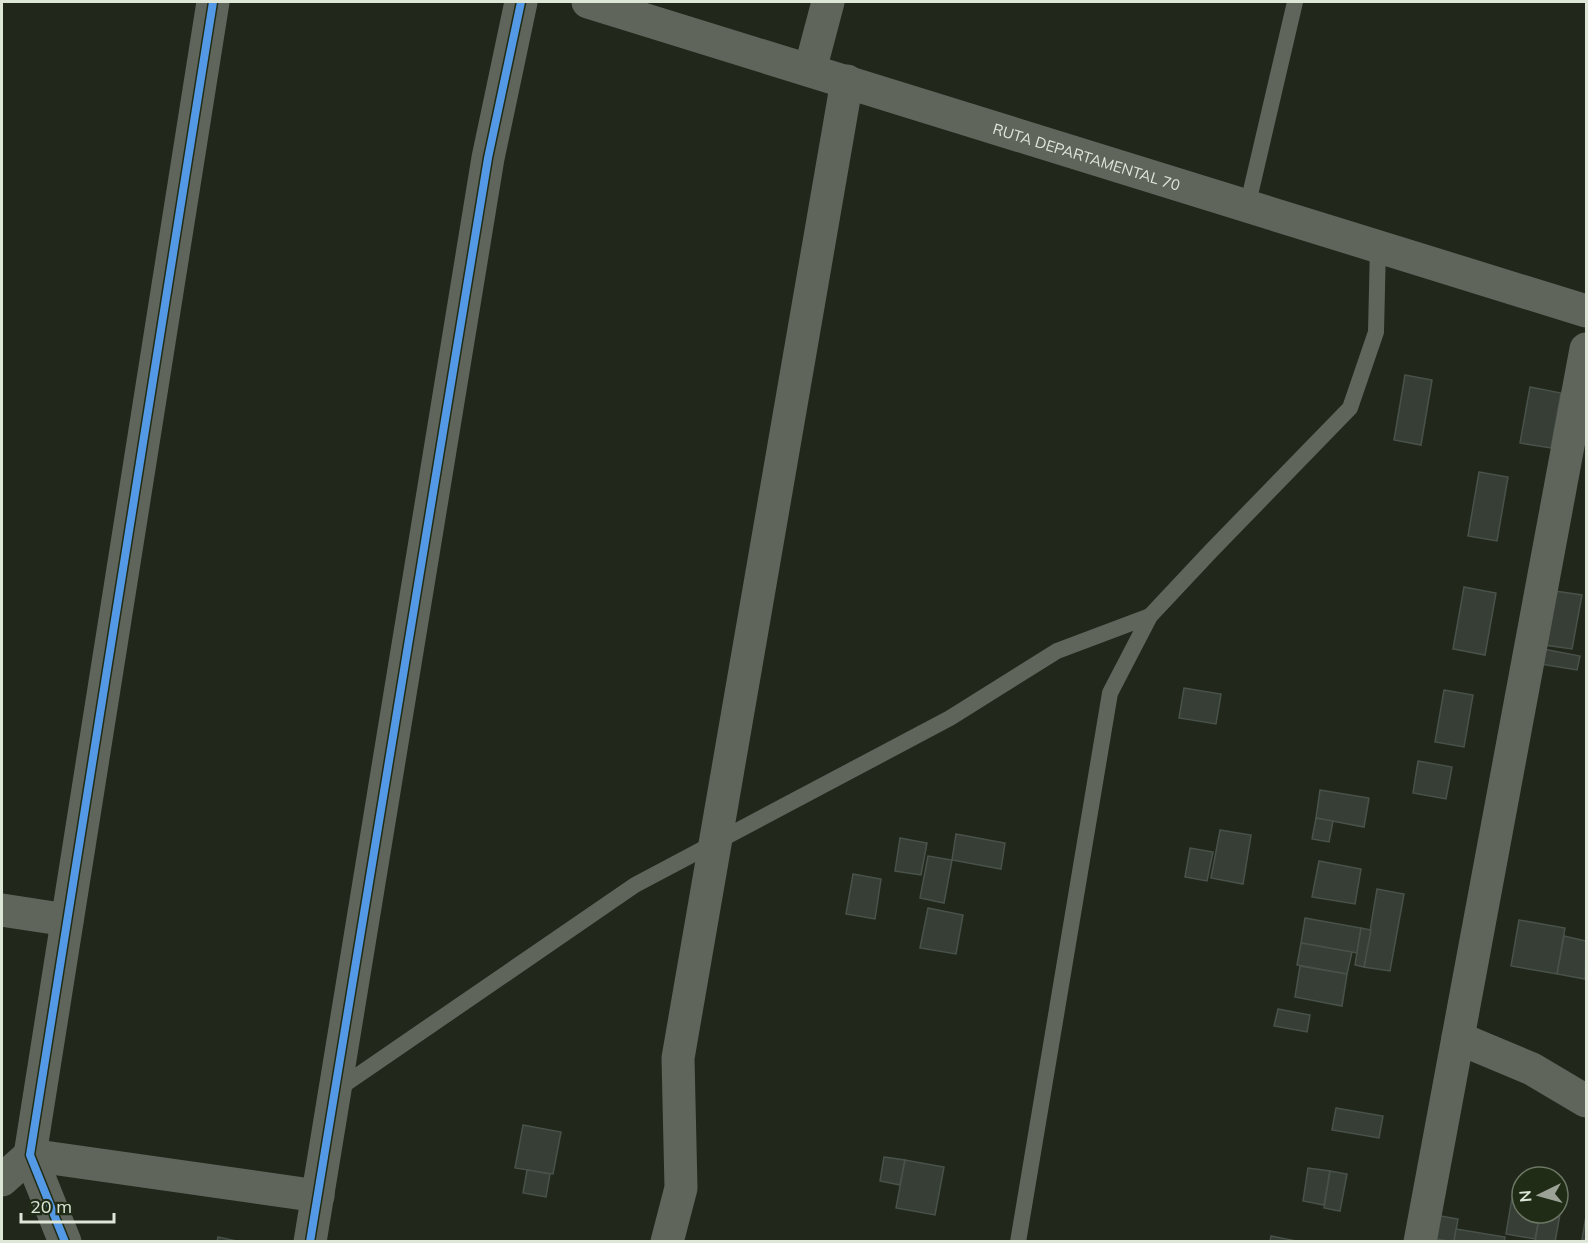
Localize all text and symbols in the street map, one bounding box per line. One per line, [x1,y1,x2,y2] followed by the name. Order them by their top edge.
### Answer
[991,118,1183,194] street label: RUTA DEPARTAMENTAL 70
[1510,1165,1570,1225] north arrow
[21,1186,114,1224] scale bar
[1515,1189,1536,1203] text: N
[30,1195,72,1218] text: 20 m

